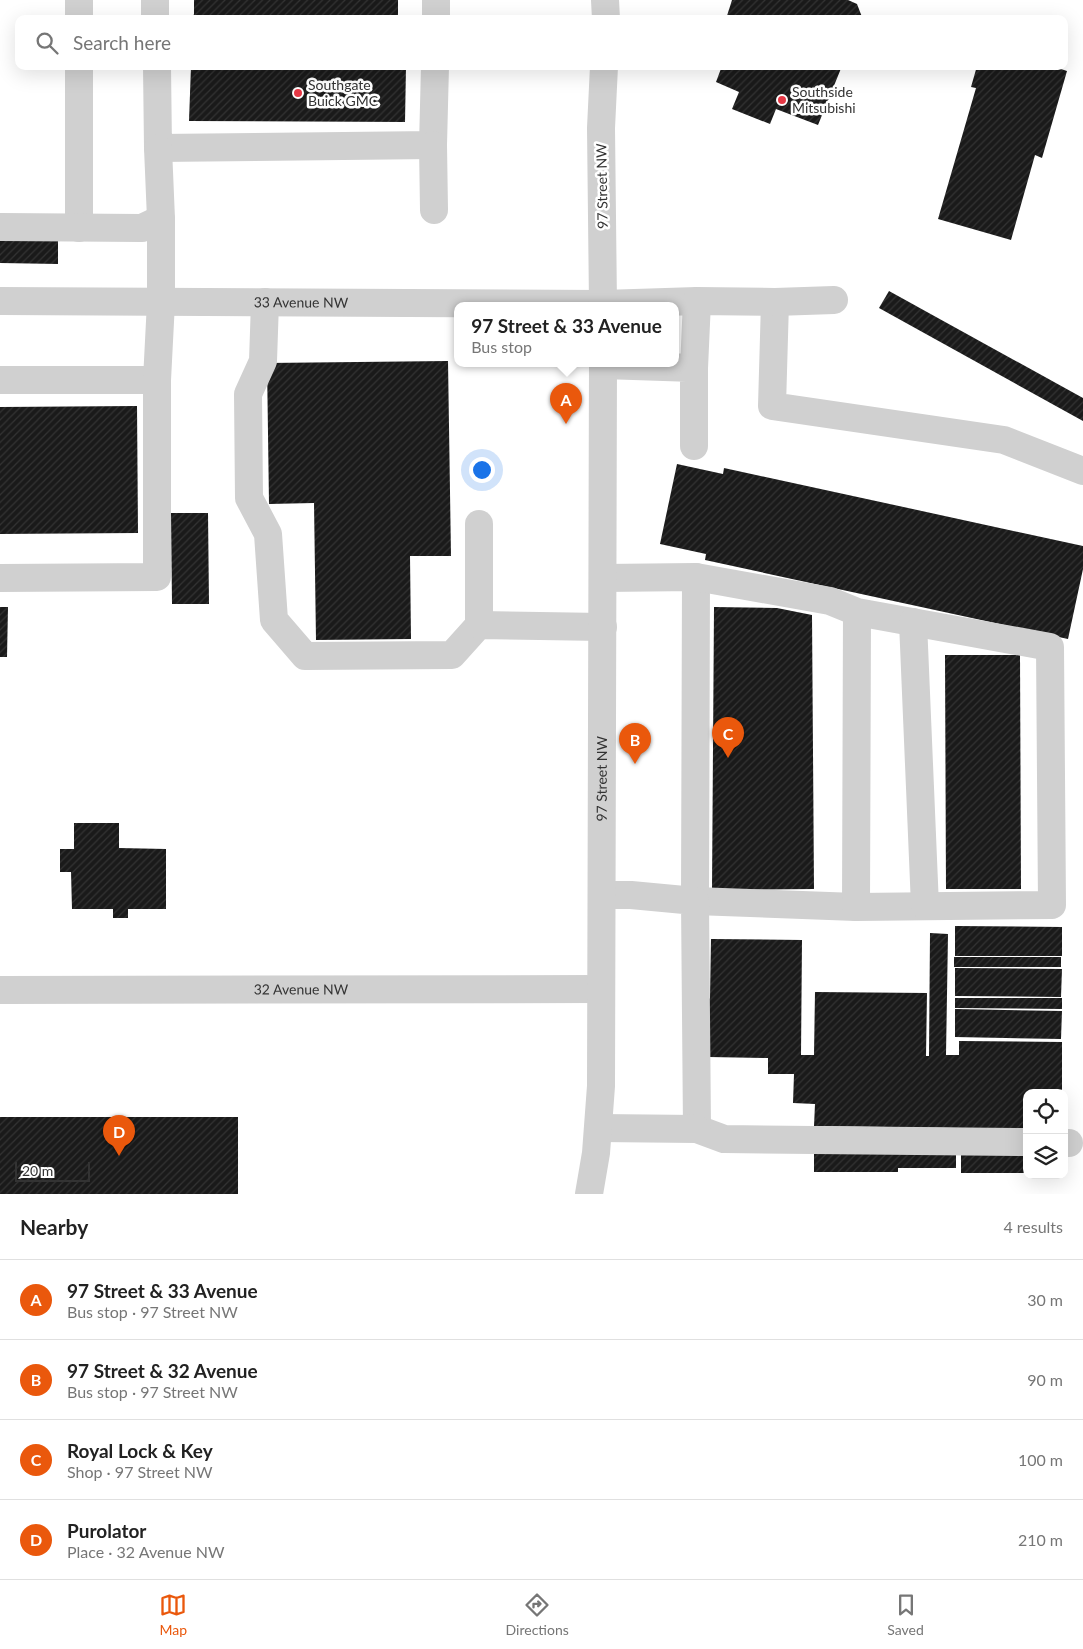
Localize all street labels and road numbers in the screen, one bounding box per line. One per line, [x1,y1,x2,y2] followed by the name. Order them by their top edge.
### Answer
[592,143,611,229] street label: 97 Street NW
[254,293,349,311] street label: 33 Avenue NW
[593,735,610,822] street label: 97 Street NW
[254,980,349,998] street label: 32 Avenue NW

